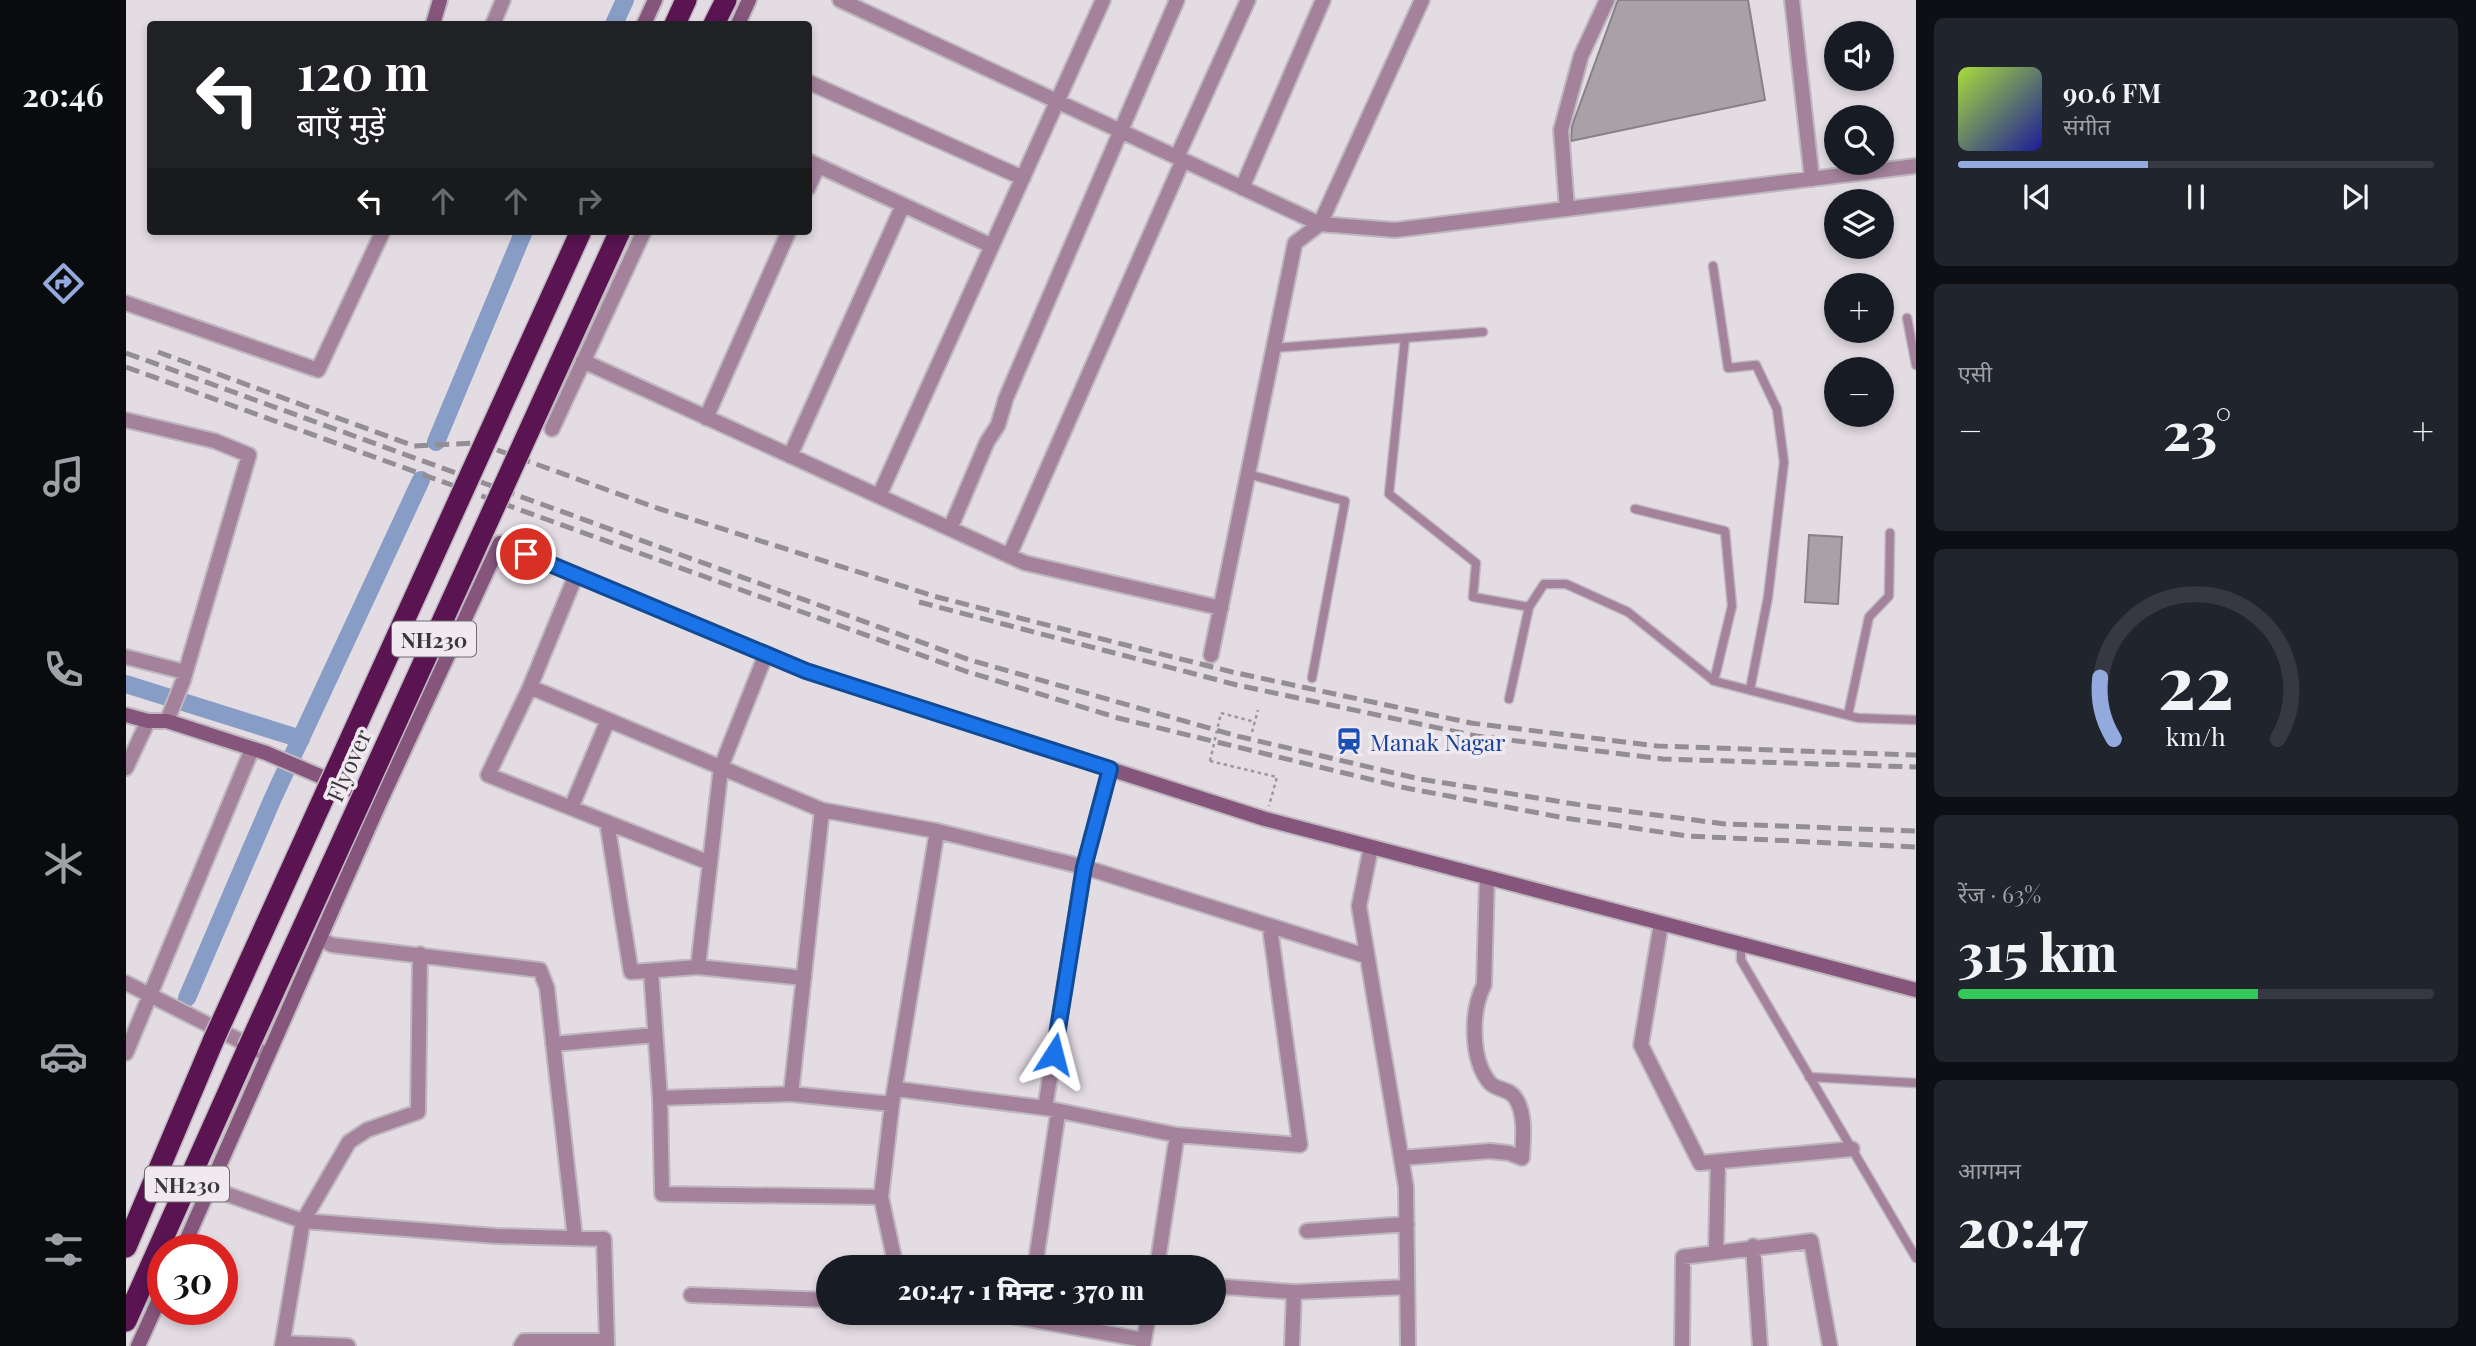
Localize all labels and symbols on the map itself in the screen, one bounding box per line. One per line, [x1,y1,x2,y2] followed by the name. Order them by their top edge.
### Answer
[496,524,556,584] pin
[392,622,476,656] road number: NH230
[318,724,378,806] street label: Flyover
[1334,726,1364,756] station icon: Manak Nagar
[1370,726,1505,757] place label: Manak Nagar
[1017,1017,1091,1091] position arrow
[145,1166,229,1202] road number: NH230
[147,1234,238,1325] speed limit sign: 30

